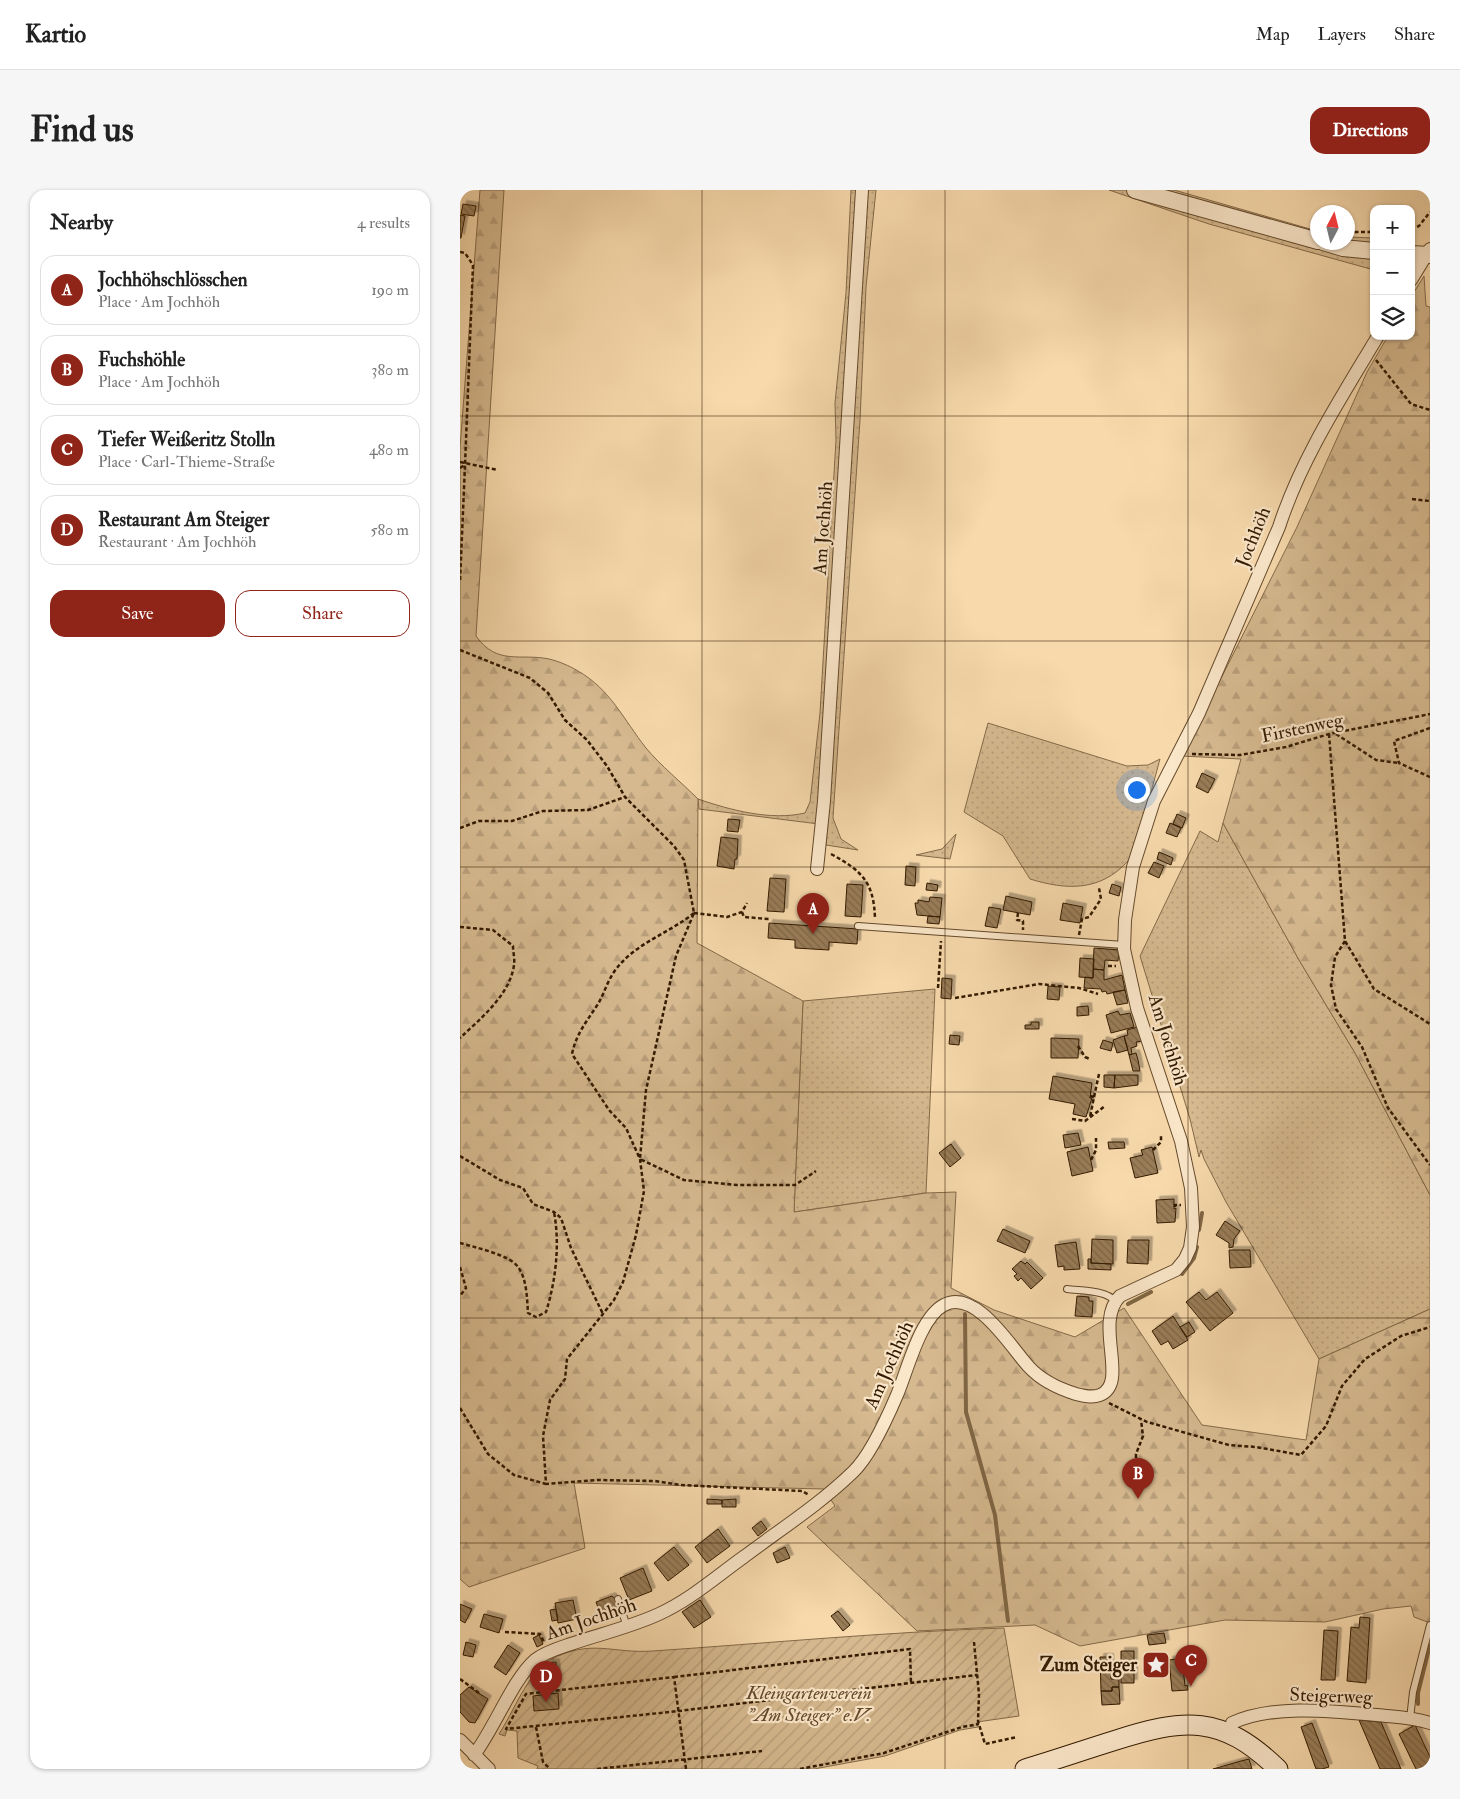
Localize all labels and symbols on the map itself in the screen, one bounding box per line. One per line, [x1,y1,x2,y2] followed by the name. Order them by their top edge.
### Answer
[1310,205,1355,250] north arrow
[808,480,838,577] street label: Am Jochhöh
[1230,503,1276,572] street label: Jochhöh
[1259,708,1346,748] street label: Firstenweg
[1124,777,1150,803] your location
[797,893,829,934] pin: A
[1143,991,1193,1088] street label: Am Jochhöh
[859,1317,919,1414] street label: Am Jochhöh
[1122,1458,1154,1499] pin: B
[542,1592,639,1646] street label: Am Jochhöh
[1175,1645,1207,1686] pin: C
[1141,1650,1171,1680] place icon: Zum Steiger
[1040,1653,1138,1678] place label: Zum Steiger
[530,1661,562,1702] pin: D
[745,1681,872,1727] park label: Kleingartenverein "Am Steiger" e.V.
[1289,1683,1374,1709] street label: Steigerweg

